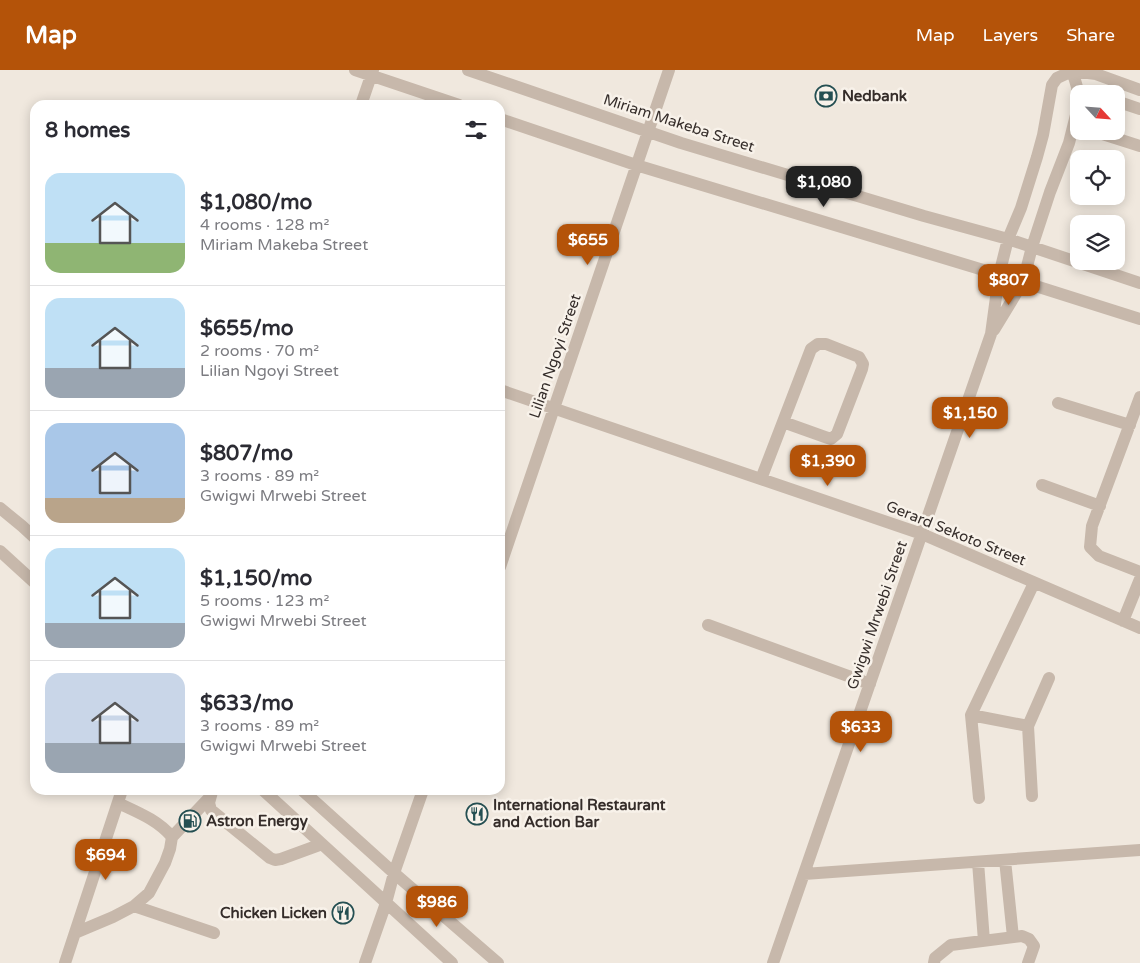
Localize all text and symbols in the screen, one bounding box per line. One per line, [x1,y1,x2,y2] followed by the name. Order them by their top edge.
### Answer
[25,21,77,50] text: Map
[916,24,955,46] text: Map
[983,24,1038,46] text: Layers
[1066,24,1115,46] text: Share
[814,84,838,108] bank icon: Nedbank
[1070,85,1125,140] north arrow
[1070,85,1125,270] map controls
[842,87,907,105] place label: Nedbank
[601,90,757,156] street label: Miriam Makeba Street
[462,116,490,144] icon: filters
[45,118,130,143] text: 8 homes
[1070,150,1125,205] button: locate
[783,166,865,208] pin: $1,080
[797,172,851,192] text: $1,080
[200,190,312,215] text: $1,080/mo
[85,193,145,253] icon: home
[200,215,329,235] text: 4 rooms · 128 m²
[1070,215,1125,270] button: layers
[558,224,618,266] pin: $655
[568,230,608,250] text: $655
[200,235,368,255] text: Miriam Makeba Street
[979,264,1039,306] pin: $807
[989,270,1029,290] text: $807
[525,291,585,420] street label: Lilian Ngoyi Street
[200,316,294,341] text: $655/mo
[85,318,145,378] icon: home
[200,341,319,361] text: 2 rooms · 70 m²
[200,361,339,381] text: Lilian Ngoyi Street
[929,396,1011,439] pin: $1,150
[943,403,997,423] text: $1,150
[200,441,293,466] text: $807/mo
[85,443,145,503] icon: home
[787,444,869,487] pin: $1,390
[801,451,855,471] text: $1,390
[200,466,319,486] text: 3 rooms · 89 m²
[200,486,367,506] text: Gwigwi Mrwebi Street
[883,497,1029,569] street label: Gerard Sekoto Street
[843,538,911,692] street label: Gwigwi Mrwebi Street
[200,566,312,591] text: $1,150/mo
[85,568,145,628] icon: home
[200,591,329,611] text: 5 rooms · 123 m²
[200,611,367,631] text: Gwigwi Mrwebi Street
[200,691,294,716] text: $633/mo
[85,693,145,753] icon: home
[831,710,891,753] pin: $633
[200,716,319,736] text: 3 rooms · 89 m²
[841,717,881,737] text: $633
[200,736,367,756] text: Gwigwi Mrwebi Street
[493,796,666,831] place label: International Restaurant and Action Bar
[465,802,489,826] restaurant icon: International Restaurant and Action Bar
[178,809,202,833] fuel station icon: Astron Energy
[206,812,308,831] place label: Astron Energy
[76,838,136,881] pin: $694
[86,845,126,865] text: $694
[407,886,467,928] pin: $986
[417,892,457,912] text: $986
[331,901,355,925] restaurant icon: Chicken Licken
[220,904,327,922] place label: Chicken Licken

